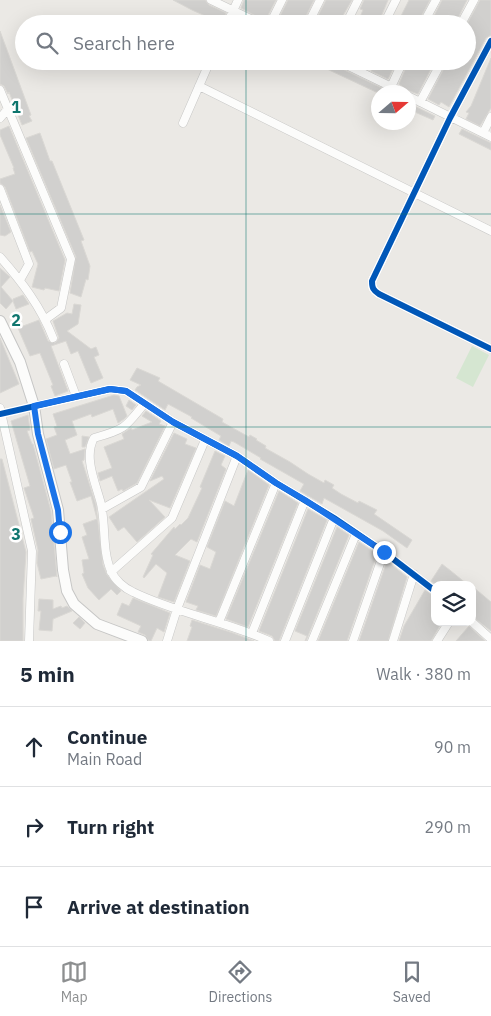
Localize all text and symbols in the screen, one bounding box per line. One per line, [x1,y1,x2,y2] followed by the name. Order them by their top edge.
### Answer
[15,15,476,70] search box
[33,29,61,57] icon: search
[73,31,175,55] text: Search here
[371,85,416,130] north arrow
[11,97,21,117] text: 1
[11,310,21,330] text: 2
[49,521,72,544] route start
[11,524,21,544] text: 3
[373,541,396,564] route end
[431,581,476,626] map controls
[431,581,476,626] button: layers
[20,660,75,688] text: 5 min
[376,664,471,684] text: Walk · 380 m
[67,725,147,749] text: Continue
[20,733,48,761] icon: ahead
[434,737,471,757] text: 90 m
[67,749,142,769] text: Main Road
[20,813,48,841] icon: right
[67,815,154,839] text: Turn right
[424,817,471,837] text: 290 m
[20,893,48,921] icon: arrive
[67,895,250,919] text: Arrive at destination
[60,958,88,1006] tab: Map
[209,958,272,1006] tab: Directions
[393,958,431,1006] tab: Saved

